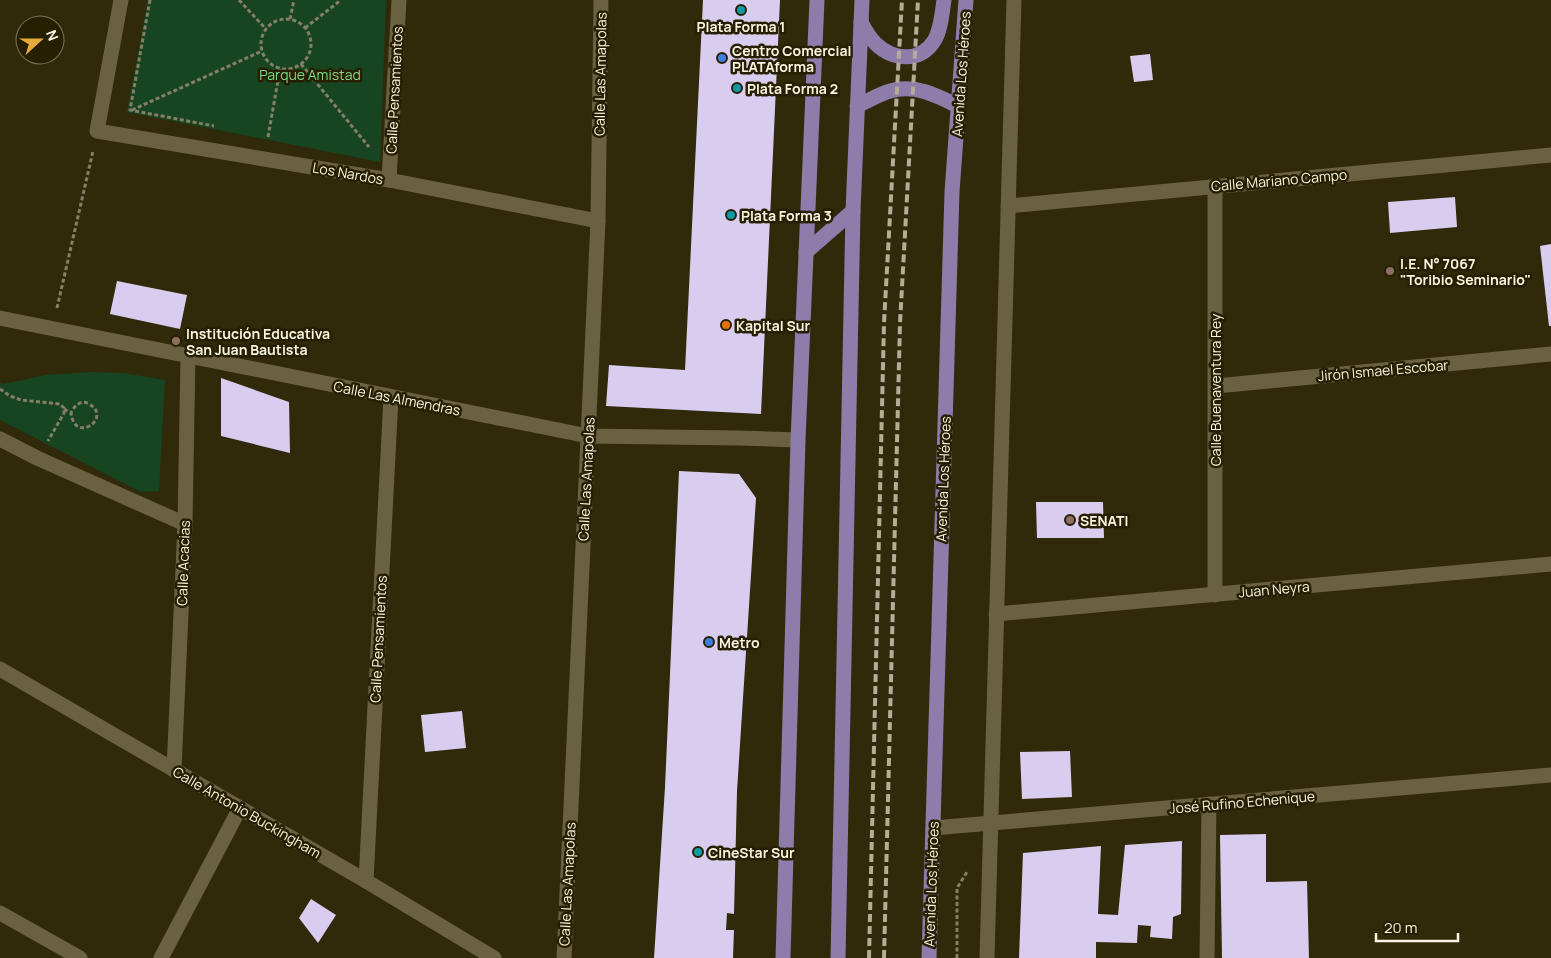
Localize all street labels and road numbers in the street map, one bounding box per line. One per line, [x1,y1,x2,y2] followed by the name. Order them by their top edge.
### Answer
[947,11,975,137] street label: Avenida Los Héroes
[589,12,611,136] street label: Calle Las Amapolas
[381,26,407,154] street label: Calle Pensamientos
[311,157,385,189] street label: Los Nardos
[1210,165,1348,195] street label: Calle Mariano Campo
[1206,313,1225,466] street label: Calle Buenaventura Rey
[1317,355,1449,385] street label: Jirón Ismael Escobar
[332,376,462,420] street label: Calle Las Almendras
[931,416,955,542] street label: Avenida Los Héroes
[573,417,599,541] street label: Calle Las Amapolas
[172,520,194,606] street label: Calle Acacias
[365,575,391,703] street label: Calle Pensamientos
[1238,576,1310,602] street label: Juan Neyra
[169,762,325,862] street label: Calle Antonio Buckingham
[1168,786,1316,818] street label: José Rufino Echenique
[919,821,943,947] street label: Avenida Los Héroes
[554,822,580,946] street label: Calle Las Amapolas

